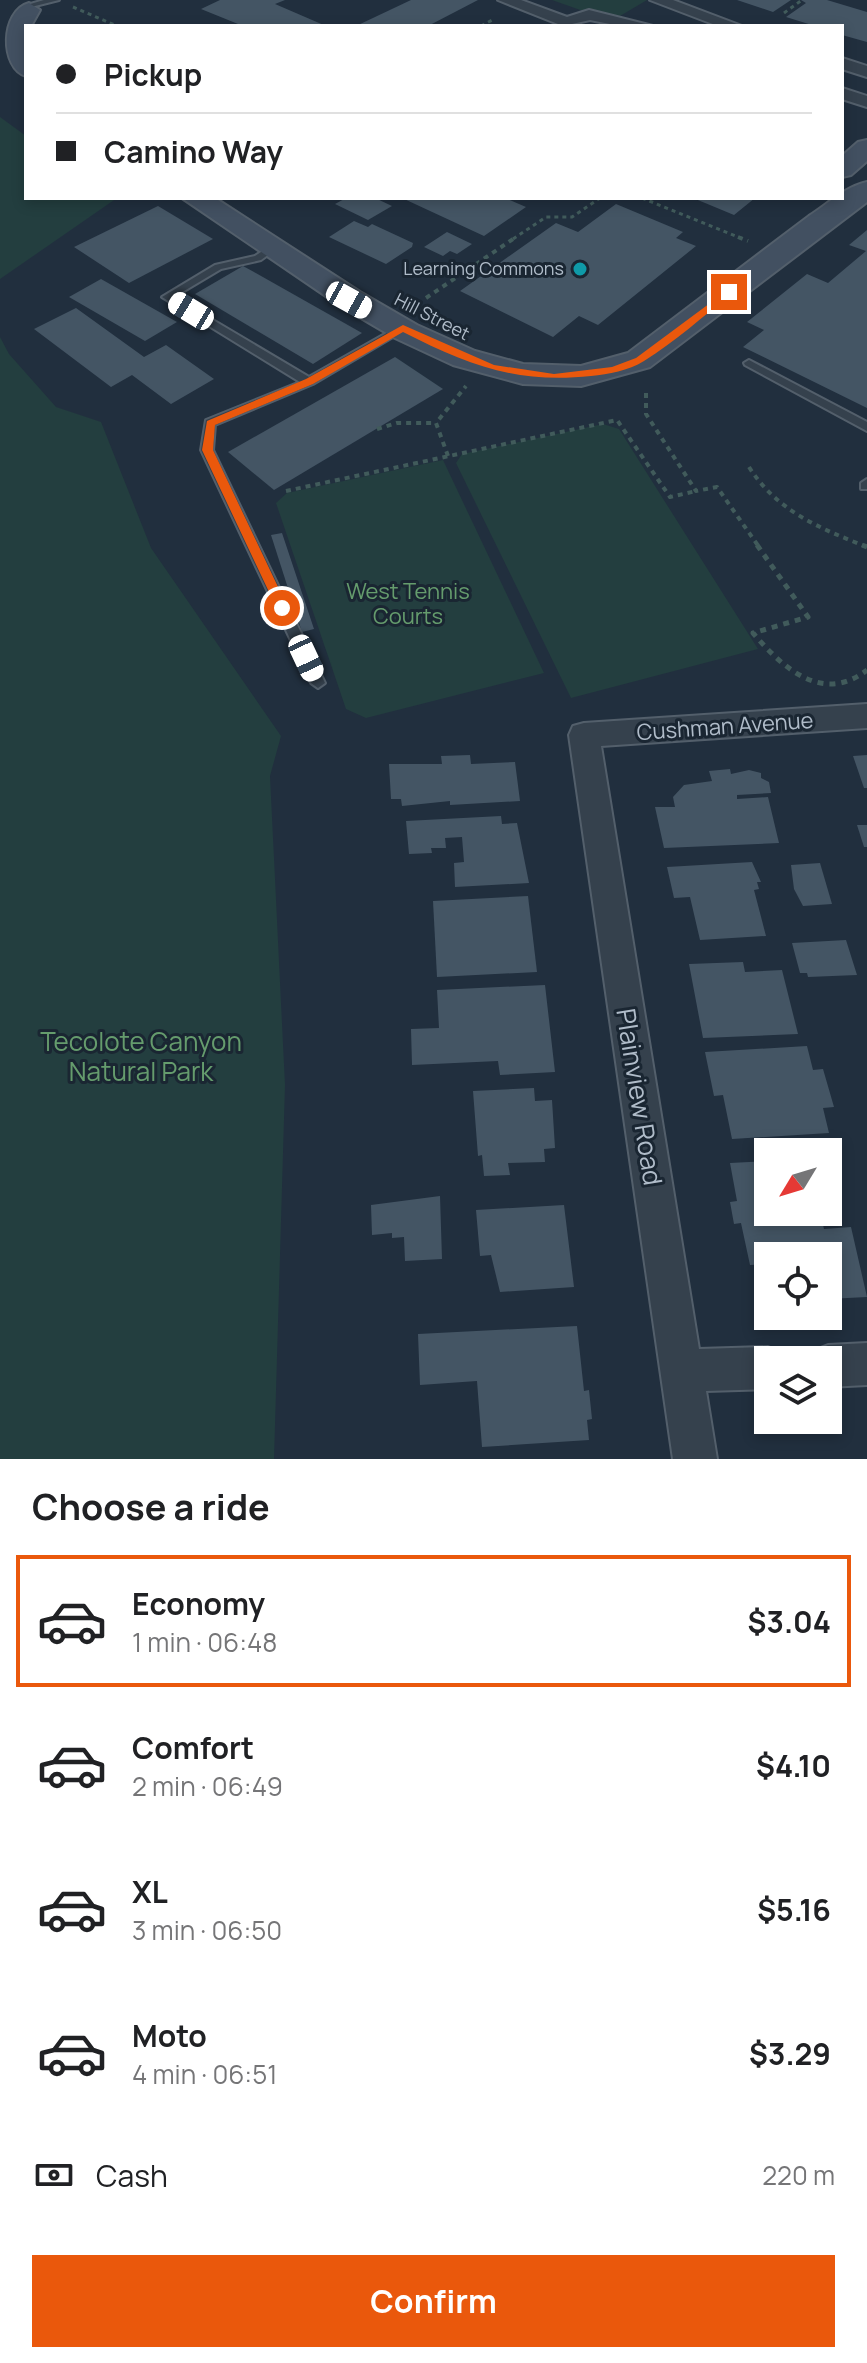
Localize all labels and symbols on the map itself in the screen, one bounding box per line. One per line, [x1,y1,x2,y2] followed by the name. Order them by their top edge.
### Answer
[403,256,564,280] place label: Learning Commons
[571,260,589,278] marker: Learning Commons
[711,274,747,310] route end
[322,278,376,322] car
[391,287,474,345] street label: Hill Street
[164,288,218,334] car
[346,576,470,631] park label: West Tennis Courts
[264,590,300,626] route start
[285,631,327,685] car
[636,705,815,747] street label: Cushman Avenue
[608,1006,672,1188] street label: Plainview Road
[40,1023,242,1089] park label: Tecolote Canyon Natural Park
[754,1138,842,1226] north arrow

